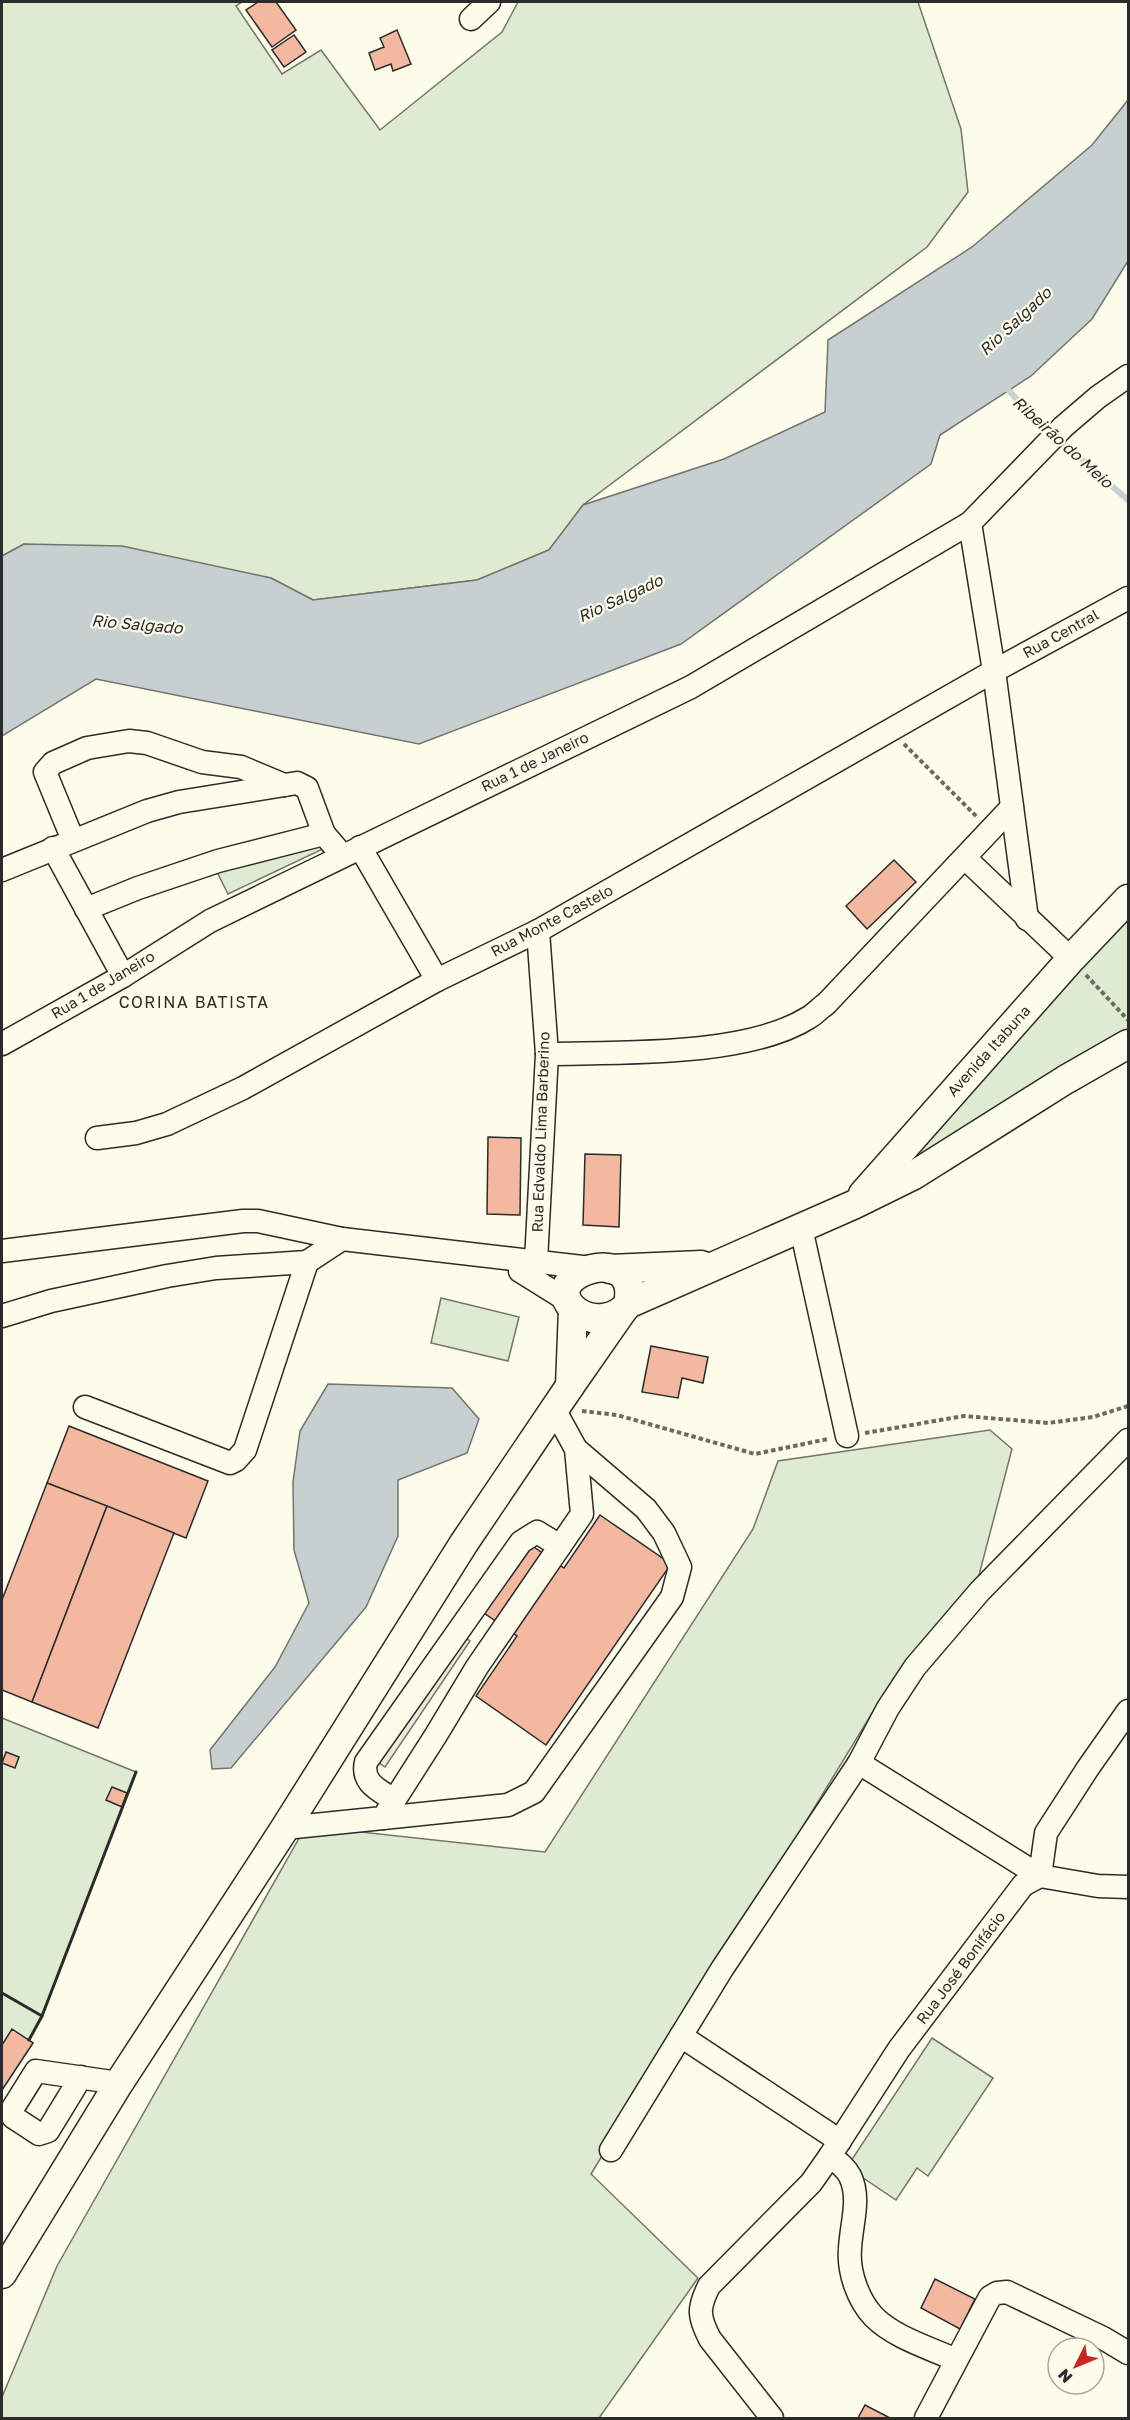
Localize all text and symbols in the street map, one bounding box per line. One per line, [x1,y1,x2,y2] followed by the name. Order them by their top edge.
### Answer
[975,282,1056,359] water label: Rio Salgado
[1009,392,1118,493] water label: Ribeirão do Meio
[574,569,667,626] water label: Rio Salgado
[1019,605,1102,661] street label: Rua Central
[91,610,185,638] water label: Rio Salgado
[478,727,591,795] street label: Rua 1 de Janeiro
[487,880,616,960] street label: Rua Monte Castelo
[48,946,157,1022] street label: Rua 1 de Janeiro
[119,992,269,1012] district label: CORINA BATISTA
[943,1001,1034,1099] street label: Avenida Itabuna
[527,1031,553,1233] street label: Rua Edvaldo Lima Barberino
[912,1908,1008,2027] street label: Rua José Bonifácio
[1046,2336,1106,2396] north arrow
[1054,2365,1076,2388] text: N

